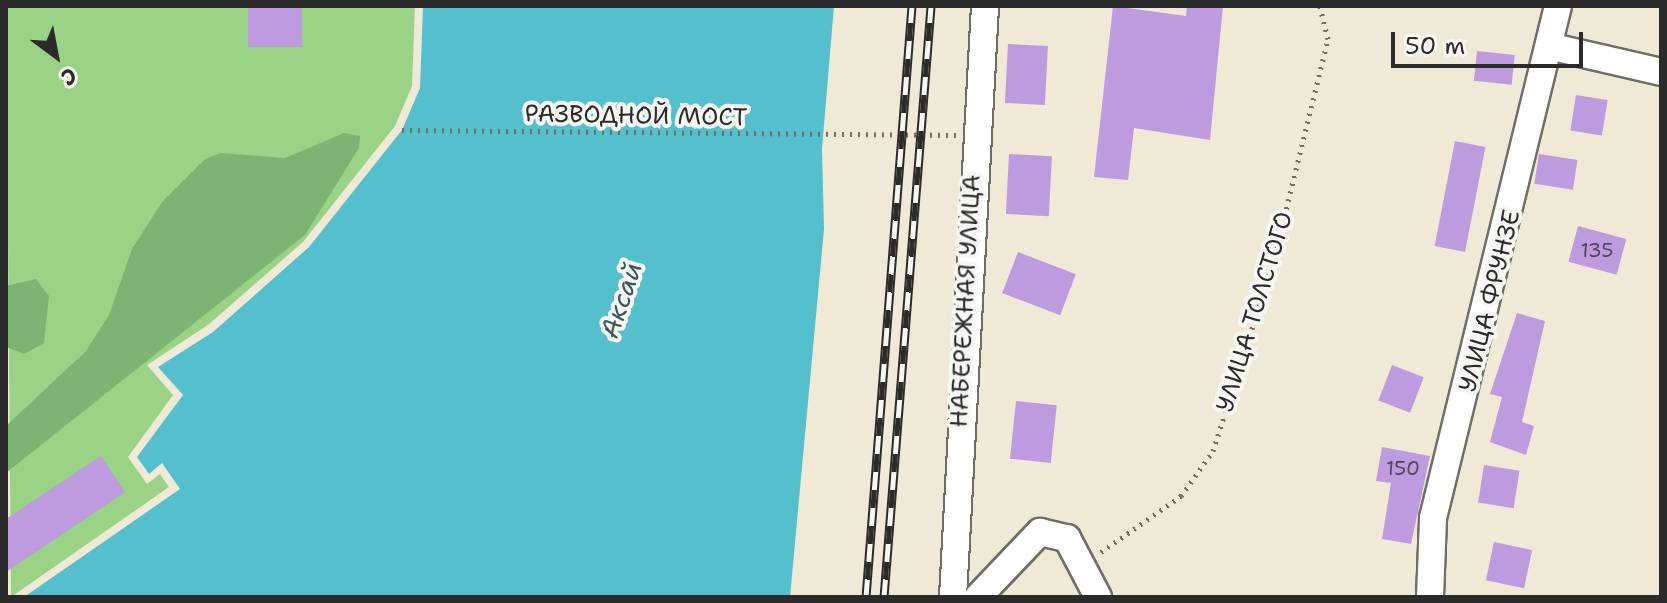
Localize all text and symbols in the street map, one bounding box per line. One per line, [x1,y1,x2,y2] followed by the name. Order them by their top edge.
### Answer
[16,16,96,96] north arrow
[1395,16,1587,66] scale bar
[1405,30,1465,62] text: 50 m
[56,61,82,93] text: С
[524,100,748,132] street label: РАЗВОДНОЙ МОСТ
[945,174,987,428] street label: НАБЕРЕЖНАЯ УЛИЦА
[1453,207,1527,395] street label: УЛИЦА ФРУНЗЕ
[1211,208,1299,416] street label: УЛИЦА ТОЛСТОГО
[1580,238,1614,262] house number: 135
[594,258,648,342] water label: Аксай
[1386,456,1420,480] house number: 150

